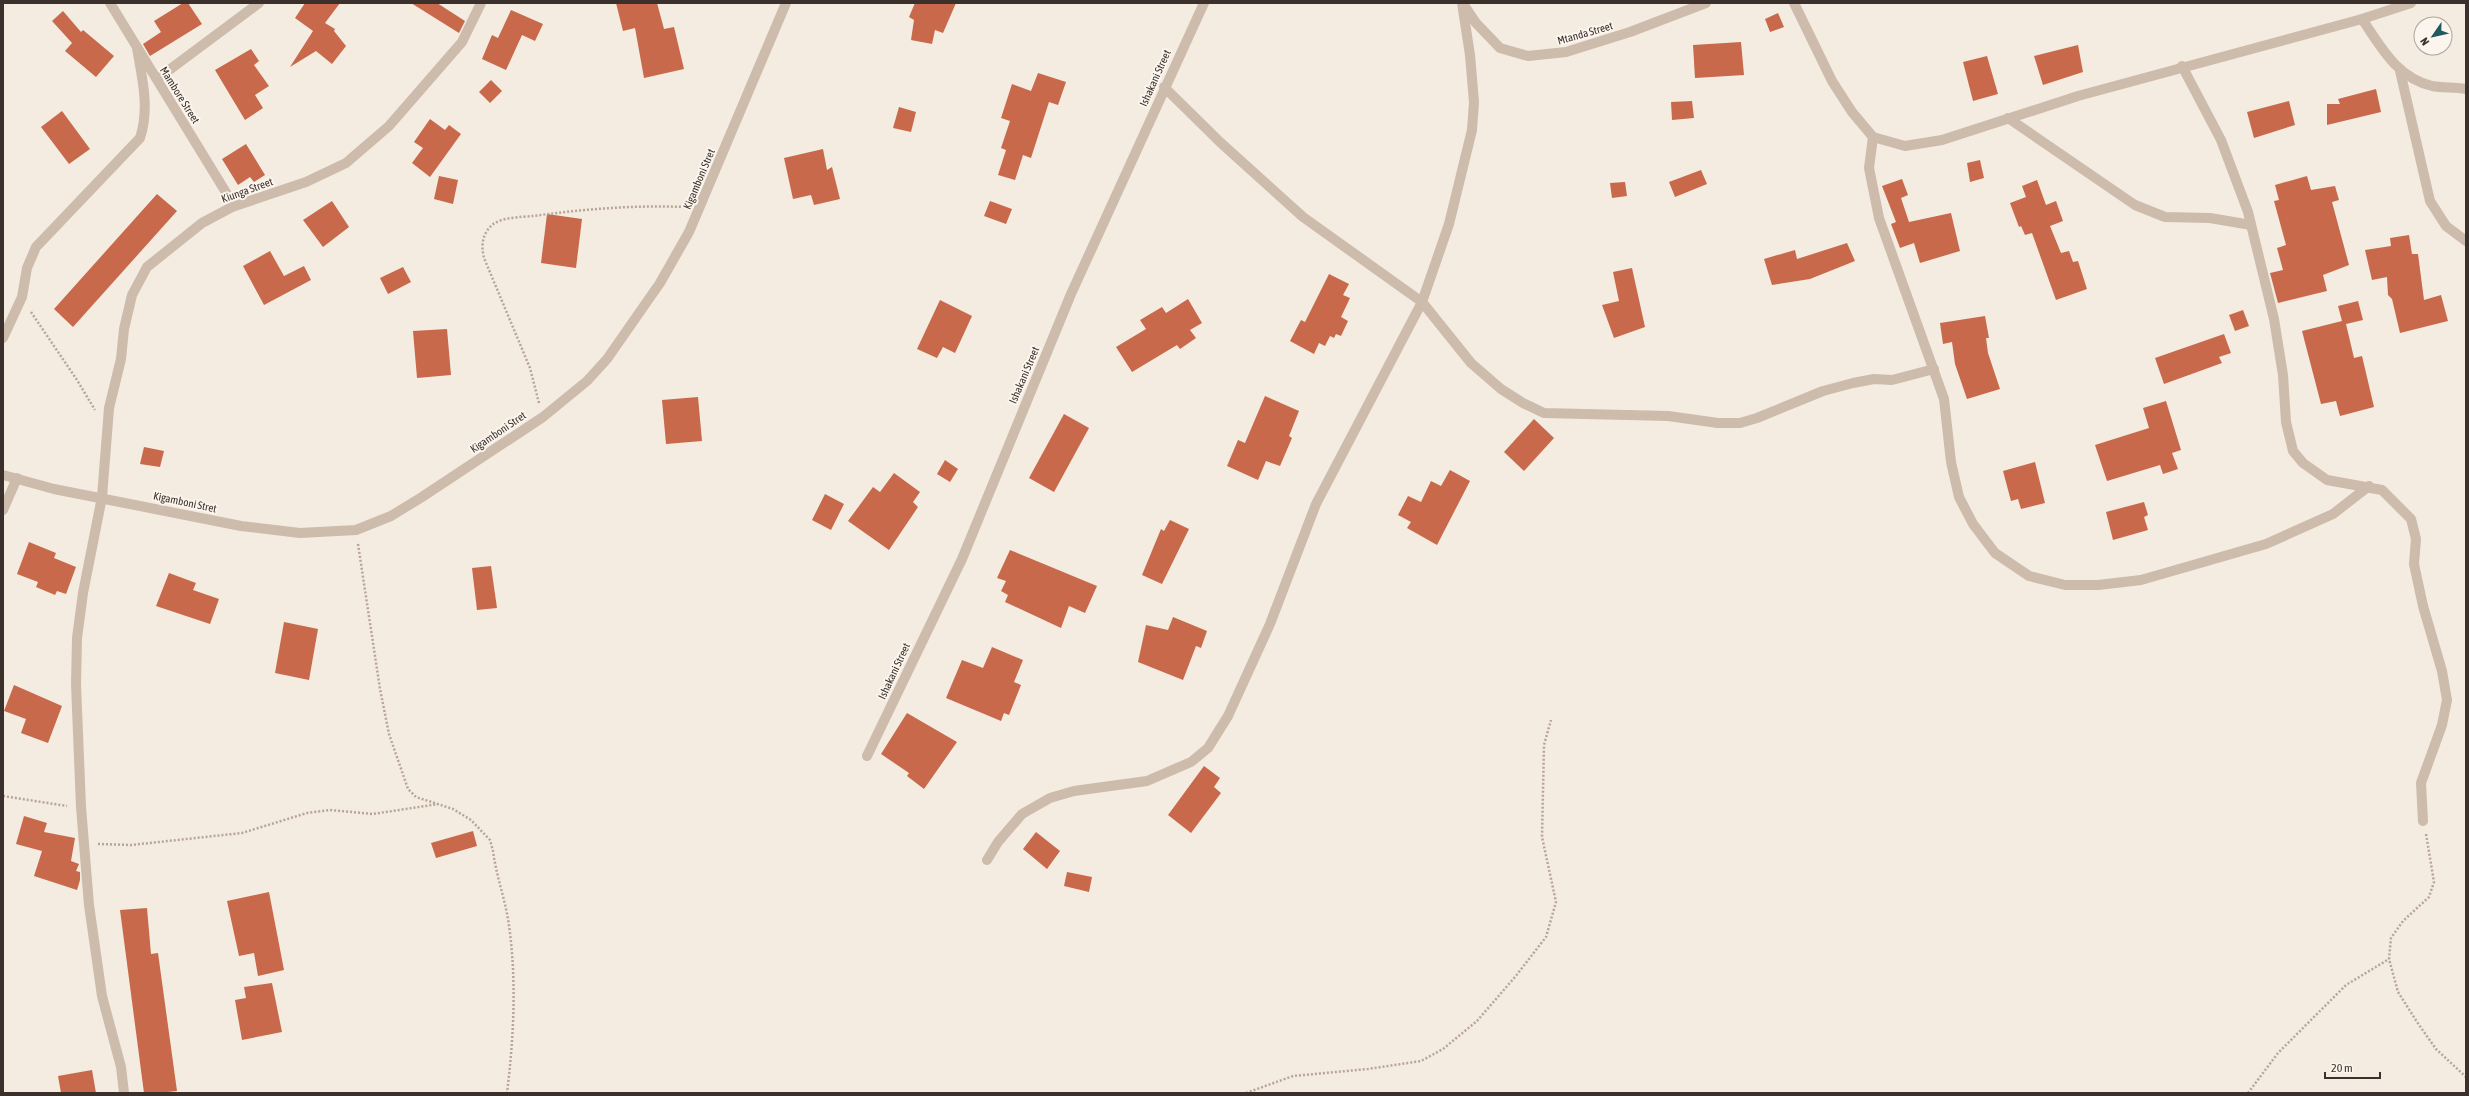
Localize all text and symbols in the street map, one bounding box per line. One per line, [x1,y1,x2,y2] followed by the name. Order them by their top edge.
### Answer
[2413,16,2453,56] north arrow
[1556,19,1614,47] street label: Mtanda Street
[2418,36,2432,48] text: N
[1137,48,1173,108] street label: Ishakani Street
[158,64,202,126] street label: Mambore Street
[681,147,717,211] street label: Kigamboni Stret
[220,175,274,205] street label: Kiunga Street
[1007,345,1041,405] street label: Ishakani Street
[468,409,528,455] street label: Kigamboni Stret
[152,489,218,515] street label: Kigamboni Stret
[876,641,912,701] street label: Ishakani Street
[2325,1054,2380,1080] scale bar
[2331,1061,2353,1075] text: 20 m

